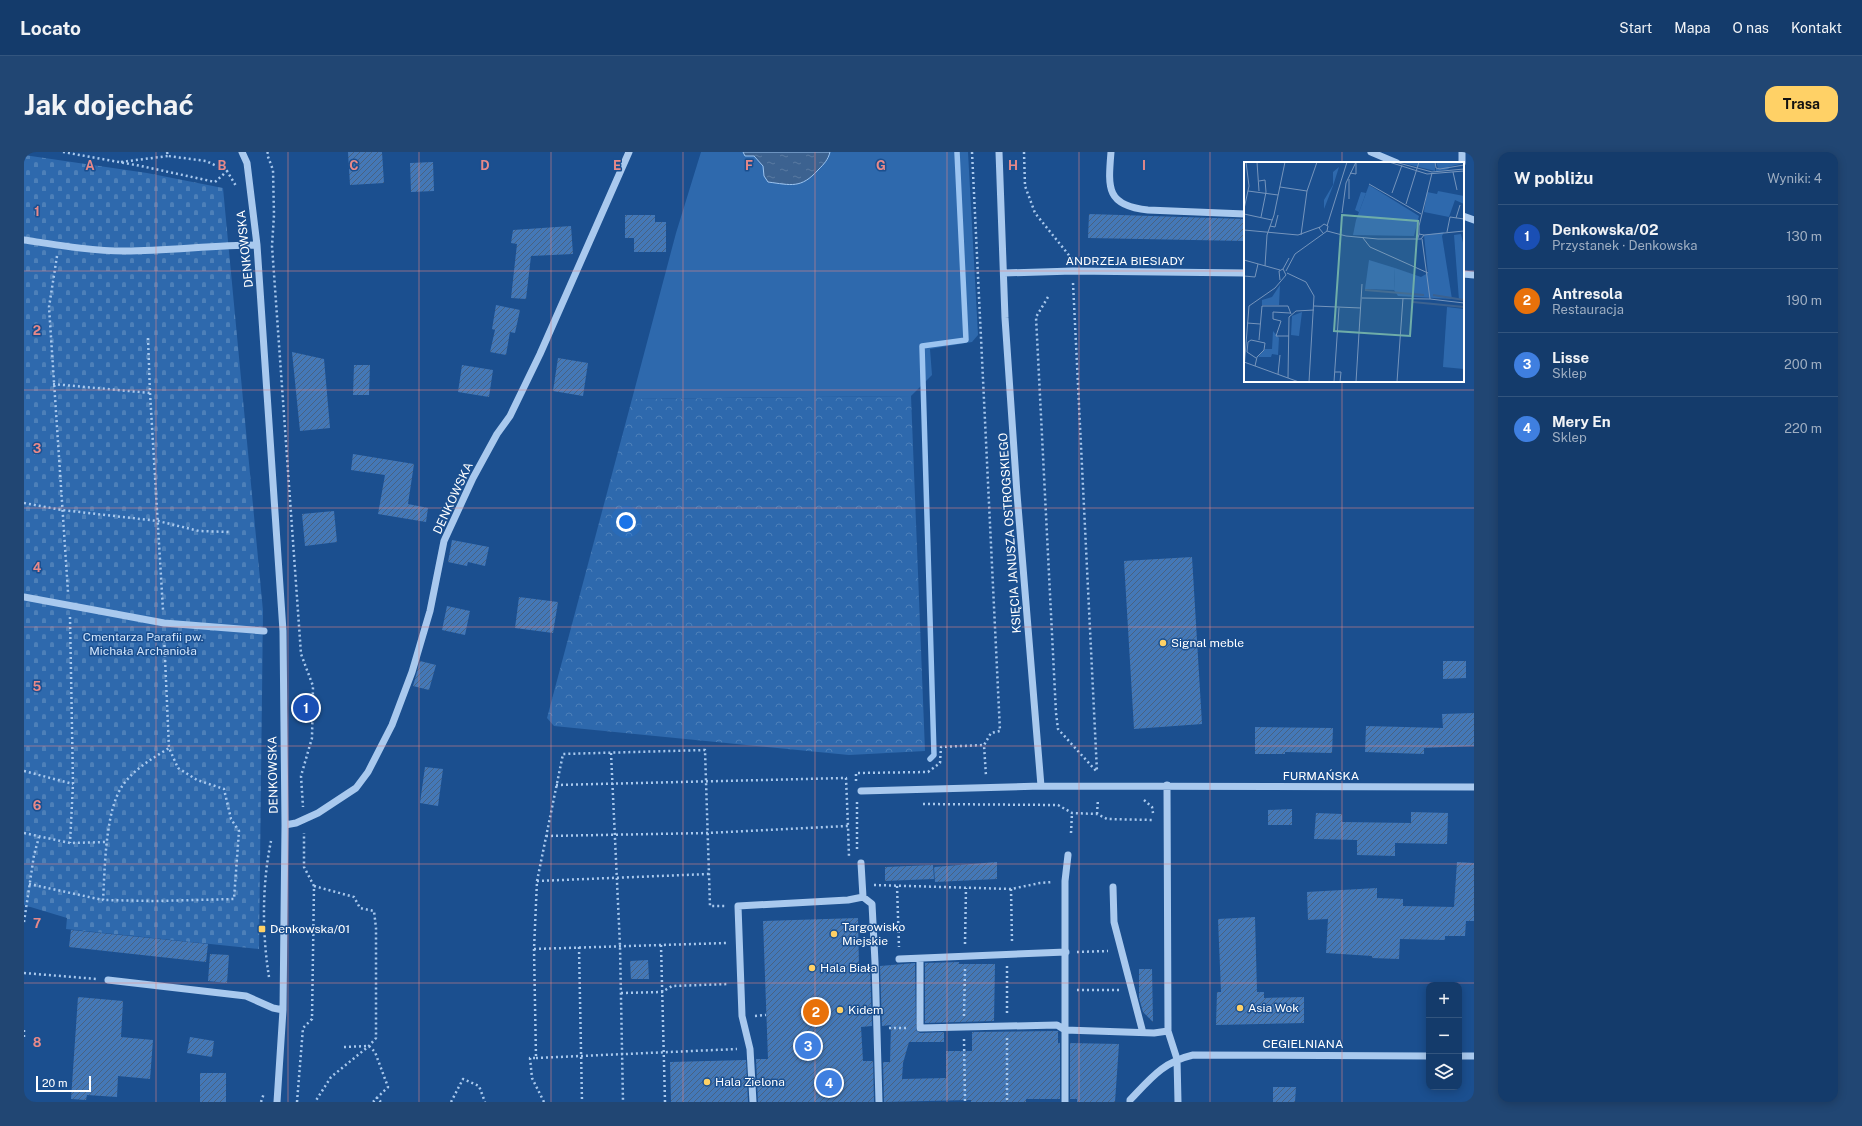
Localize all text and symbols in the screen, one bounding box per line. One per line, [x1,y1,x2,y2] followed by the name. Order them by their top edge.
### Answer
[20,17,81,39] text: Locato
[1619,20,1652,36] text: Start
[1674,20,1710,36] text: Mapa
[1732,20,1769,36] text: O nas
[1791,20,1842,36] text: Kontakt
[1765,86,1838,122] button: Trasa
[24,88,194,121] text: Jak dojechać
[85,158,95,173] text: A
[218,158,227,173] text: B
[349,158,359,173] text: C
[480,158,490,173] text: D
[613,158,621,173] text: E
[745,158,753,173] text: F
[876,158,886,173] text: G
[1008,158,1018,173] text: H
[1142,158,1146,173] text: I
[1244,162,1464,382] inset map
[1514,168,1593,188] text: W pobliżu
[1767,171,1822,186] text: Wyniki: 4
[34,204,40,219] text: 1
[234,209,256,288] street label: DENKOWSKA
[1552,221,1658,238] text: Denkowska/02
[1524,229,1530,244] text: 1
[1786,229,1822,244] text: 130 m
[1552,238,1697,253] text: Przystanek · Denkowska
[1065,254,1185,268] street label: ANDRZEJA BIESIADY
[1552,285,1622,302] text: Antresola
[1523,293,1531,308] text: 2
[1786,293,1822,308] text: 190 m
[1552,302,1624,317] text: Restauracja
[33,323,41,338] text: 2
[1552,349,1589,366] text: Lisse
[1523,357,1531,372] text: 3
[1784,357,1822,372] text: 200 m
[1552,366,1587,381] text: Sklep
[1552,413,1611,430] text: Mery En
[1523,421,1531,436] text: 4
[1784,421,1822,436] text: 220 m
[1552,430,1587,445] text: Sklep
[996,432,1024,634] street label: KSIĘCIA JANUSZA OSTROGSKIEGO
[33,441,42,456] text: 3
[430,459,476,536] street label: DENKOWSKA
[616,512,636,532] your location
[33,560,42,575] text: 4
[83,630,203,658] park label: Cmentarza Parafii pw. Michała Archanioła
[1171,636,1244,650] place label: Signal meble
[1158,638,1168,648] marker: Signal meble
[33,679,42,694] text: 5
[293,693,319,723] pin: 1
[265,735,281,814] street label: DENKOWSKA
[1283,769,1360,783] street label: FURMAŃSKA
[33,798,42,813] text: 6
[33,916,41,931] text: 7
[842,920,905,948] place label: Targowisko Miejskie
[270,922,350,936] place label: Denkowska/01
[257,924,267,934] marker: Denkowska/01
[829,929,839,939] marker: Targowisko Miejskie
[820,961,877,975] place label: Hala Biała
[807,963,817,973] marker: Hala Biała
[1426,982,1462,1090] map controls
[1426,982,1462,1018] button: +
[803,997,829,1027] pin: 2
[1248,1001,1299,1015] place label: Asia Wok
[848,1003,884,1017] place label: Kidem
[1235,1003,1245,1013] marker: Asia Wok
[835,1005,845,1015] marker: Kidem
[1426,1018,1462,1054] button: −
[795,1031,821,1061] pin: 3
[33,1035,42,1050] text: 8
[1263,1037,1344,1051] street label: CEGIELNIANA
[1426,1054,1462,1090] button: layers
[816,1068,842,1098] pin: 4
[36,1074,91,1093] scale bar
[715,1075,785,1089] place label: Hala Zielona
[42,1077,67,1089] text: 20 m
[702,1077,712,1087] marker: Hala Zielona

